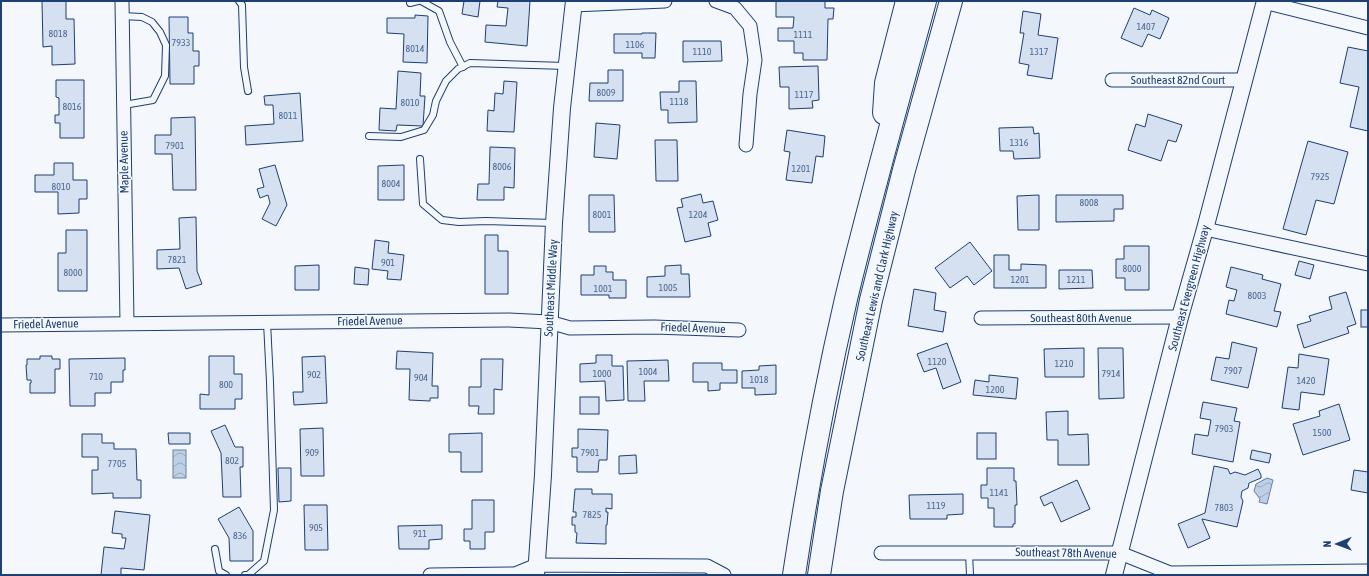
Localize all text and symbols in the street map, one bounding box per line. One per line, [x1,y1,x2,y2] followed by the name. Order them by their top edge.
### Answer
[1137,21,1156,32] house number: 1407
[49,28,68,39] house number: 8018
[794,29,813,40] house number: 1111
[172,37,191,48] house number: 7933
[626,39,645,50] house number: 1106
[406,43,425,54] house number: 8014
[693,46,712,57] house number: 1110
[1030,46,1049,57] house number: 1317
[1131,73,1226,87] street label: Southeast 82nd Court
[597,87,616,98] house number: 8009
[795,89,814,100] house number: 1117
[670,96,689,107] house number: 1118
[401,97,420,108] house number: 8010
[63,101,82,112] house number: 8016
[279,110,298,121] house number: 8011
[116,131,132,193] street label: Maple Avenue
[1010,137,1029,148] house number: 1316
[166,140,185,151] house number: 7901
[493,161,512,172] house number: 8006
[792,163,811,174] house number: 1201
[1311,171,1330,182] house number: 7925
[382,178,401,189] house number: 8004
[52,181,71,192] house number: 8010
[1080,197,1099,208] house number: 8008
[593,209,612,220] house number: 8001
[689,209,708,220] house number: 1204
[853,210,901,362] street label: Southeast Lewis and Clark Highway
[1165,223,1213,353] street label: Southeast Evergreen Highway
[541,239,561,337] street label: Southeast Middle Way
[168,254,187,265] house number: 7821
[381,257,395,268] house number: 901
[1123,263,1142,274] house number: 8000
[64,267,83,278] house number: 8000
[1011,274,1030,285] house number: 1201
[1067,274,1086,285] house number: 1211
[659,282,678,293] house number: 1005
[594,283,613,294] house number: 1001
[1248,290,1267,301] house number: 8003
[1030,311,1132,325] street label: Southeast 80th Avenue
[337,313,403,329] street label: Friedel Avenue
[13,316,79,332] street label: Friedel Avenue
[660,320,726,336] street label: Friedel Avenue
[928,356,947,367] house number: 1120
[1055,358,1074,369] house number: 1210
[1224,365,1243,376] house number: 7907
[639,366,658,377] house number: 1004
[593,368,612,379] house number: 1000
[1102,368,1121,379] house number: 7914
[307,369,321,380] house number: 902
[89,371,103,382] house number: 710
[414,372,428,383] house number: 904
[750,374,769,385] house number: 1018
[1297,375,1316,386] house number: 1420
[219,379,233,390] house number: 800
[986,384,1005,395] house number: 1200
[1215,423,1234,434] house number: 7903
[1313,427,1332,438] house number: 1500
[305,447,319,458] house number: 909
[581,447,600,458] house number: 7901
[225,455,239,466] house number: 802
[108,458,127,469] house number: 7705
[990,487,1009,498] house number: 1141
[927,500,946,511] house number: 1119
[1215,502,1234,513] house number: 7803
[583,509,602,520] house number: 7825
[309,522,323,533] house number: 905
[1317,524,1357,564] north arrow
[413,528,427,539] house number: 911
[233,530,247,541] house number: 836
[1321,541,1333,548] text: N
[1015,545,1117,561] street label: Southeast 78th Avenue

